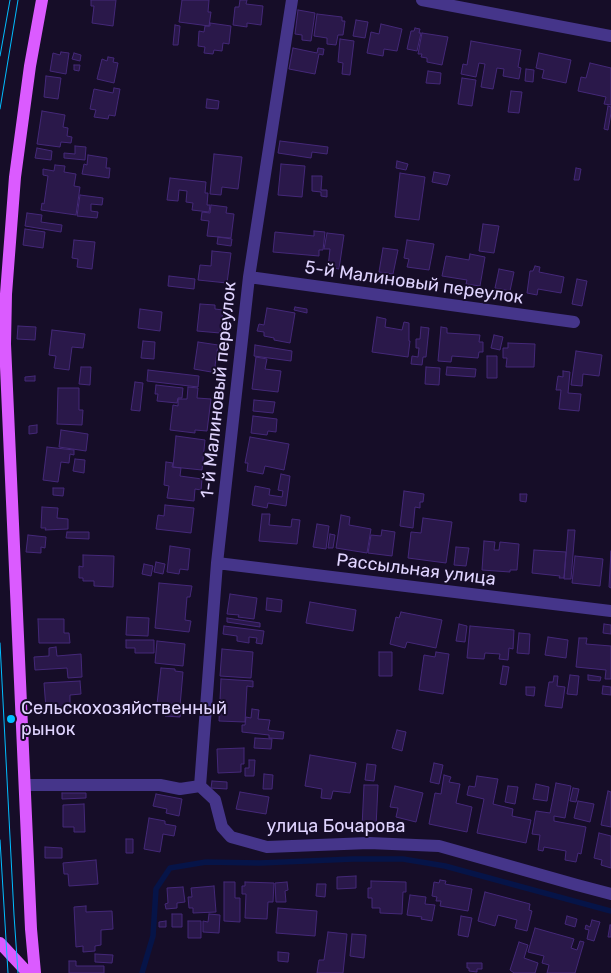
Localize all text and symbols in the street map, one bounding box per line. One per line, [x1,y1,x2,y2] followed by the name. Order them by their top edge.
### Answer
[303,257,525,309] street label: 5-й Малиновый переулок
[197,281,241,499] street label: 1-й Малиновый переулок
[335,550,497,590] street label: Рассыльная улица
[21,698,227,741] place label: Сельскохозяйственный рынок
[5,713,17,725] marker: Сельскохозяйственный рынок
[267,816,405,838] street label: улица Бочарова

